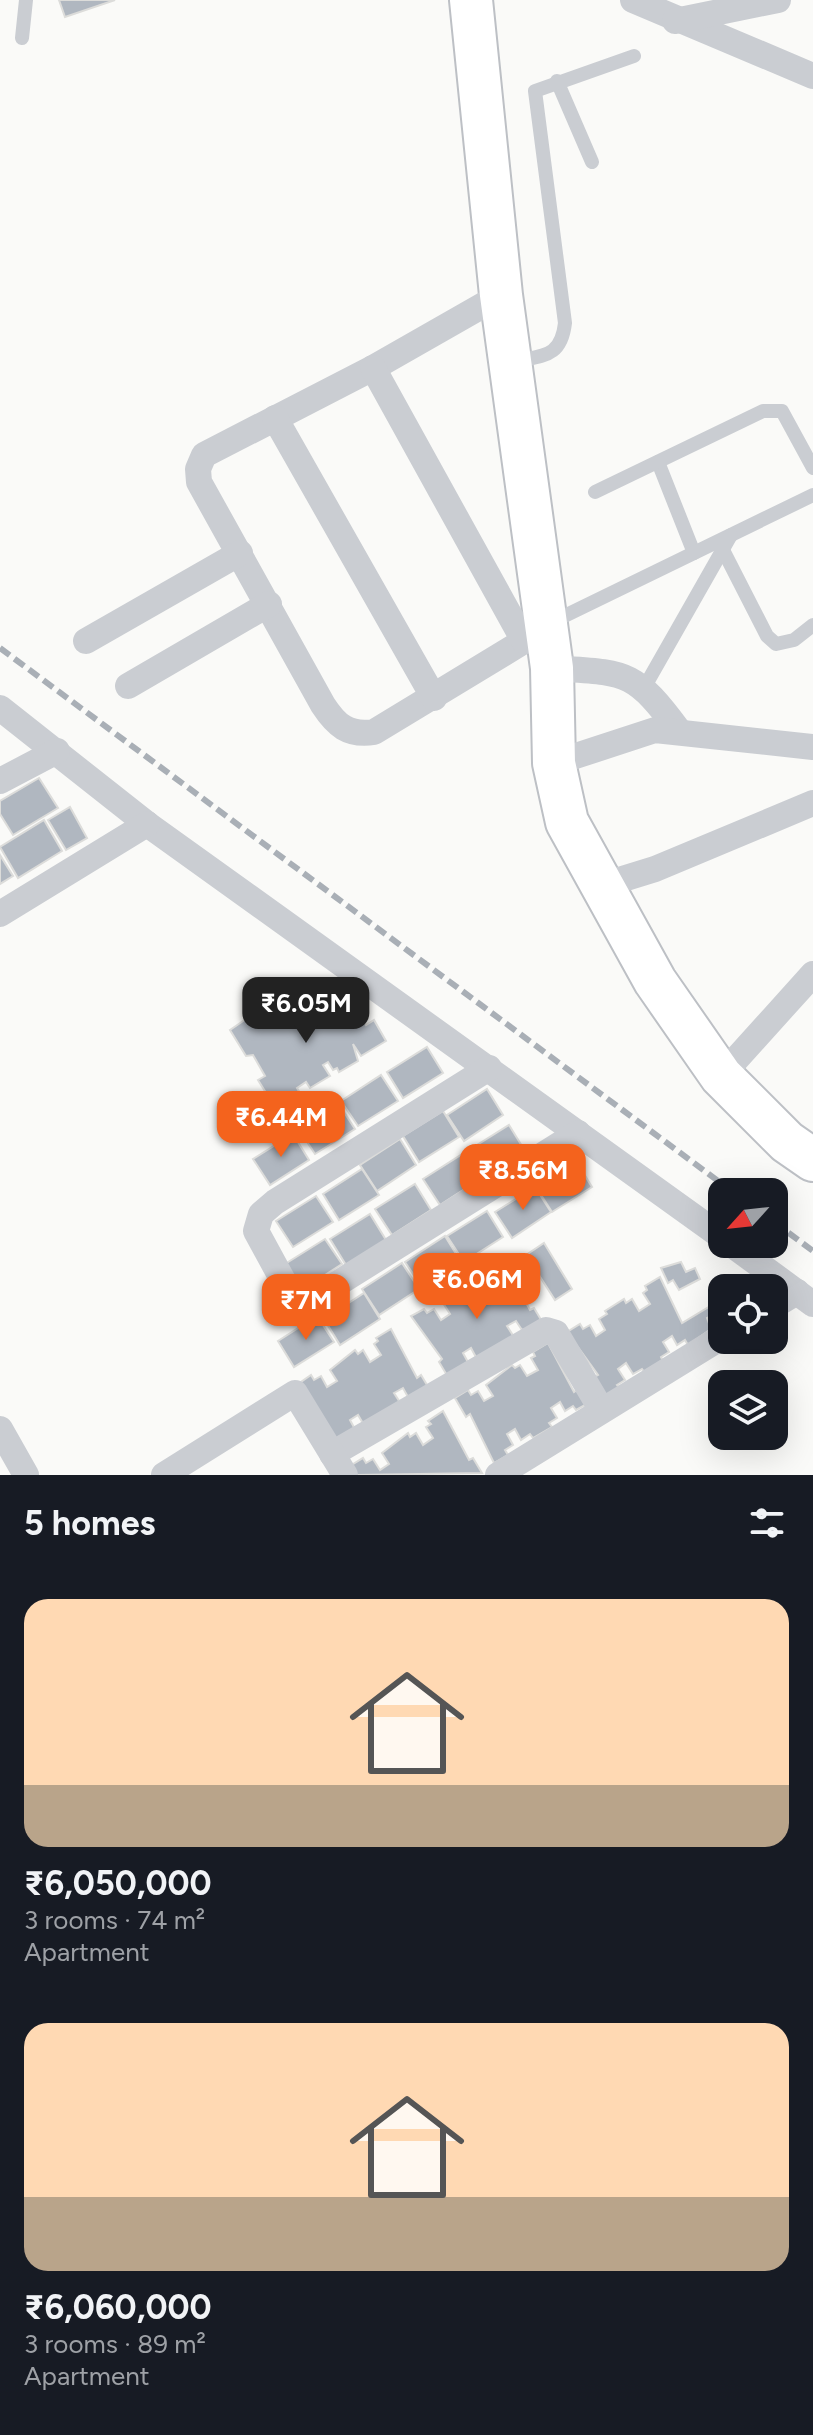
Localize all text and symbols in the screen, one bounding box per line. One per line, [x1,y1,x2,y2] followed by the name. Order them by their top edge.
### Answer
[241,977,371,1045] pin: ₹6.05M
[260,987,352,1019] text: ₹6.05M
[216,1091,346,1159] pin: ₹6.44M
[235,1101,327,1133] text: ₹6.44M
[458,1144,588,1212] pin: ₹8.56M
[478,1154,568,1186] text: ₹8.56M
[708,1178,788,1258] north arrow
[708,1178,788,1450] map controls
[412,1253,542,1321] pin: ₹6.06M
[431,1263,523,1295] text: ₹6.06M
[267,1274,345,1342] pin: ₹7M
[708,1274,788,1354] button: locate
[280,1284,332,1316] text: ₹7M
[708,1370,788,1450] button: layers
[745,1501,789,1545] icon: filters
[24,1503,155,1544] text: 5 homes
[335,1651,479,1795] icon: home
[24,1863,212,1904] text: ₹6,050,000
[24,1904,205,1936] text: 3 rooms · 74 m²
[24,1936,150,1968] text: Apartment
[335,2075,479,2219] icon: home
[24,2287,211,2328] text: ₹6,060,000
[24,2328,206,2360] text: 3 rooms · 89 m²
[24,2360,150,2392] text: Apartment

